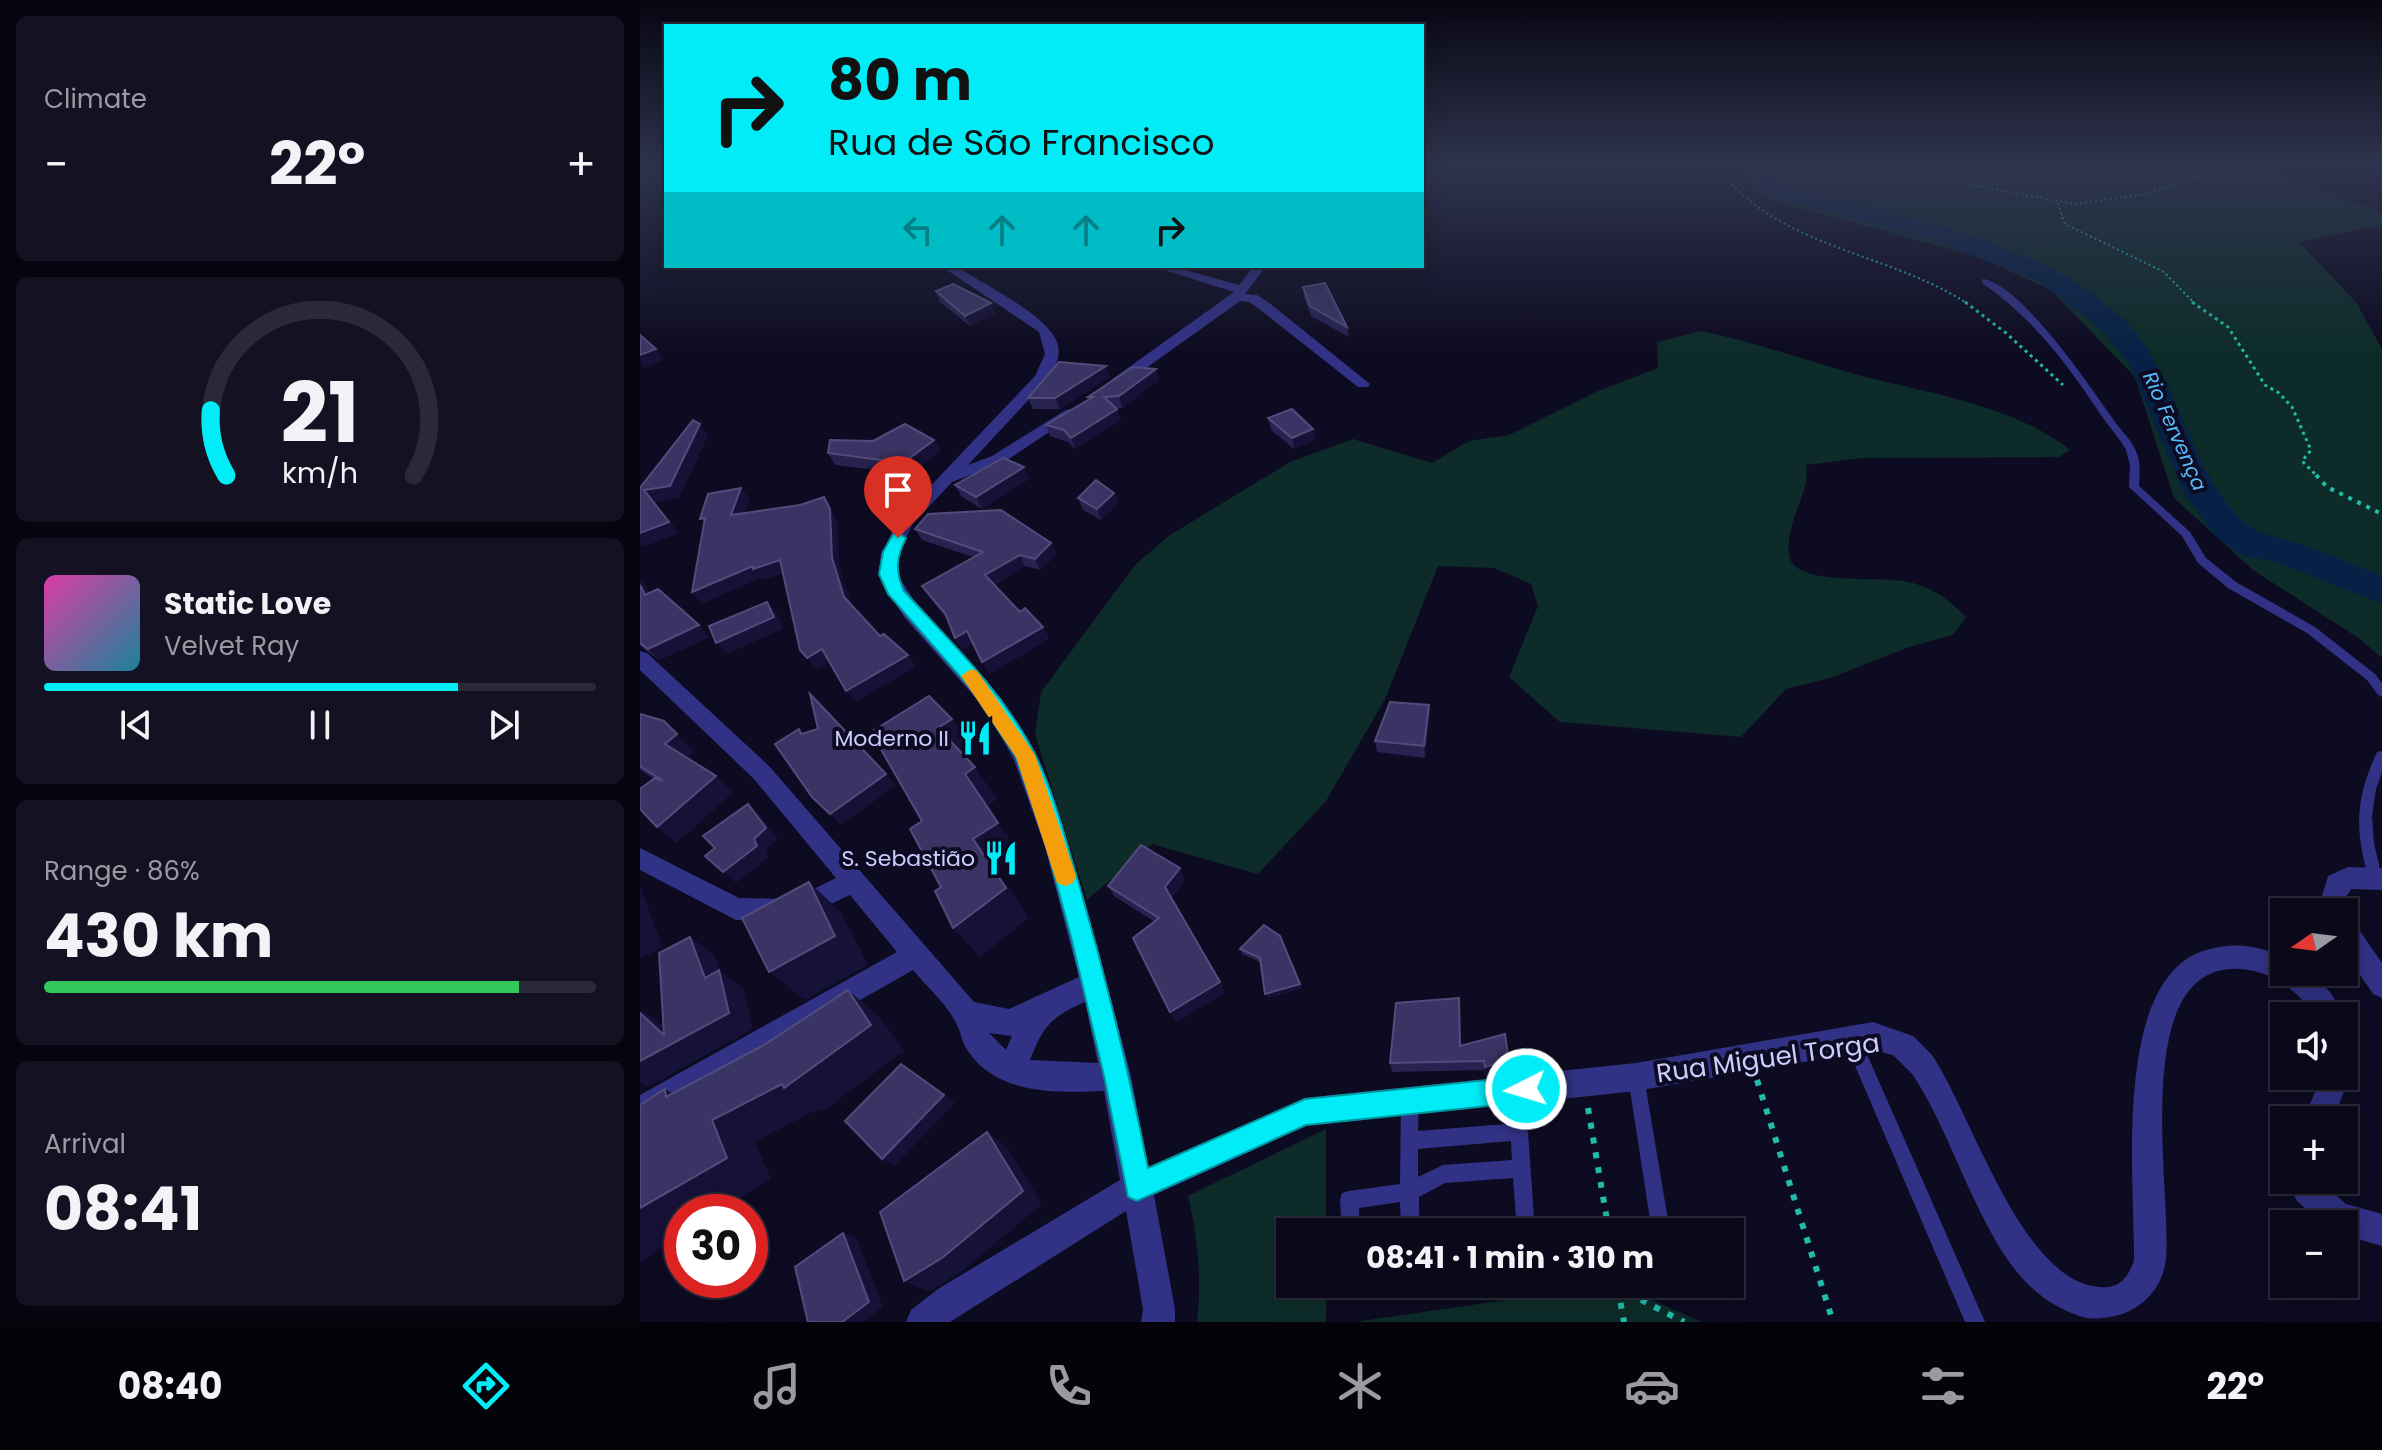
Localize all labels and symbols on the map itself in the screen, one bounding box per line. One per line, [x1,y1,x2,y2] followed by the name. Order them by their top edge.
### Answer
[2136,367,2214,495] water label: Rio Fervença
[864,456,932,538] pin
[956,719,994,757] restaurant icon: Moderno II
[834,723,949,754] place label: Moderno II
[982,839,1020,877] restaurant icon: S. Sebastião
[841,843,975,874] place label: S. Sebastião
[2270,898,2358,986] north arrow
[1654,1025,1882,1091] street label: Rua Miguel Torga
[1484,1047,1568,1131] position arrow
[664,1194,768,1298] speed limit sign: 30

